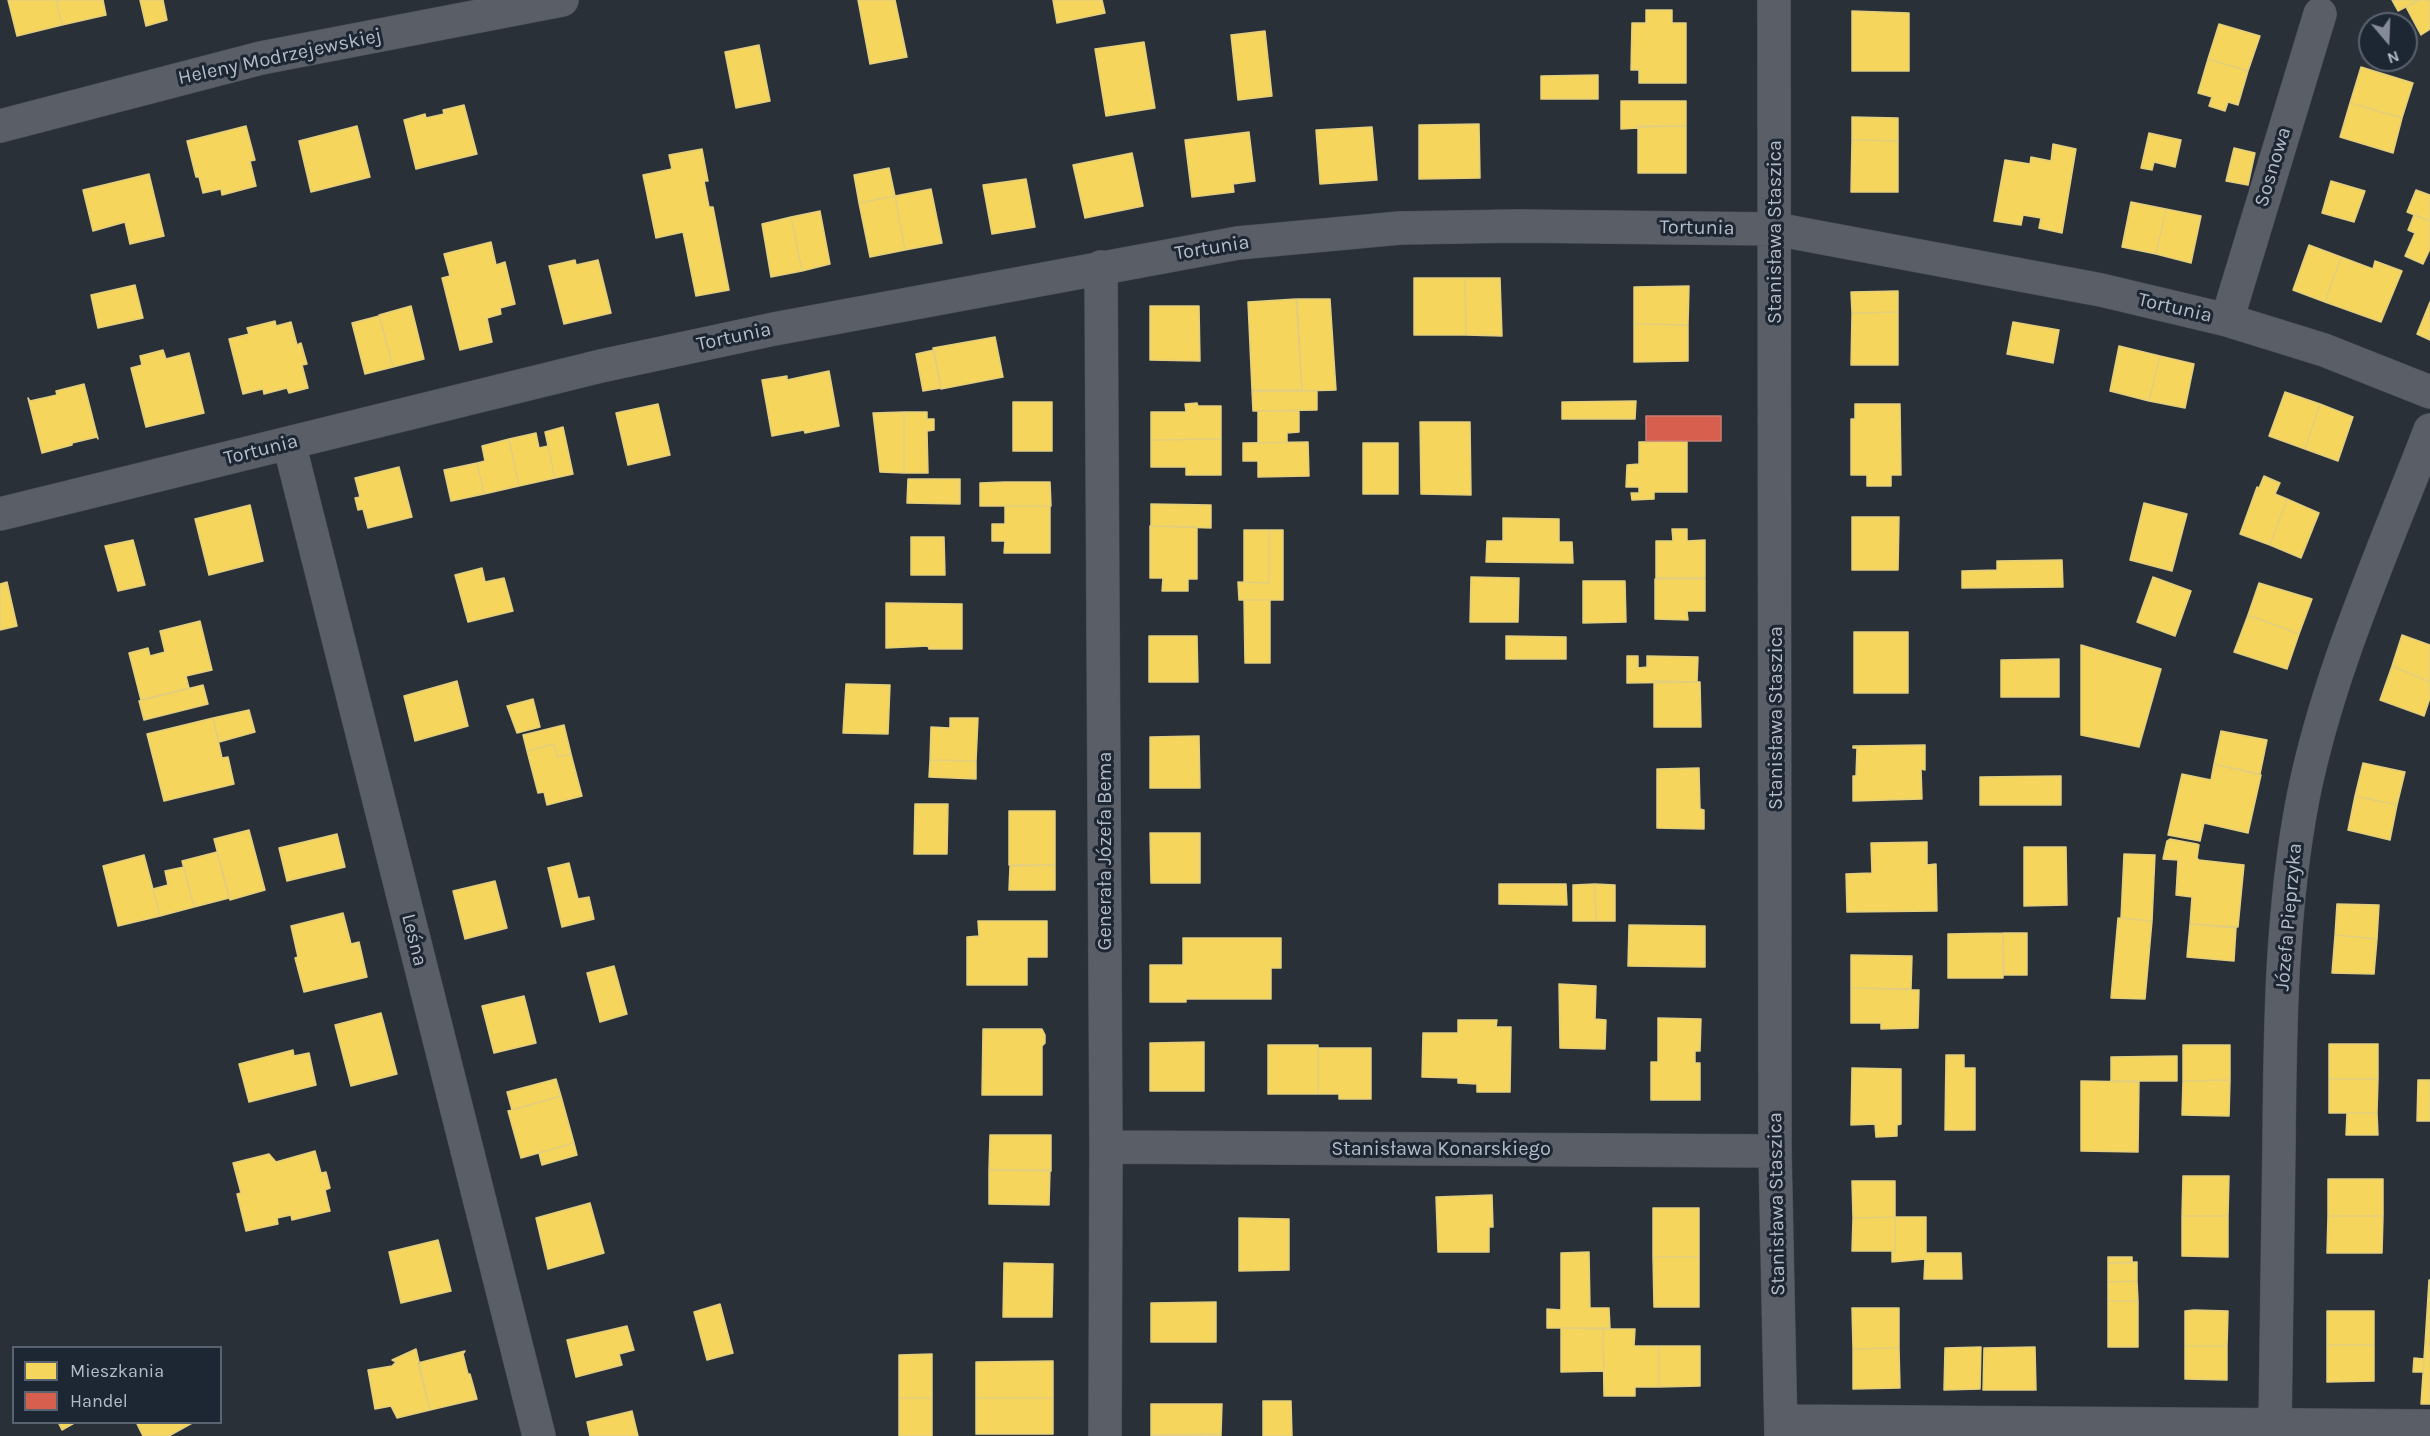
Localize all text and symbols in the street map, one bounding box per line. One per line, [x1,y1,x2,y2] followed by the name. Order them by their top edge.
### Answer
[2358,12,2418,72] north arrow
[176,24,384,90] street label: Heleny Modrzejewskiej
[2385,47,2402,68] text: N
[2250,124,2296,210] street label: Sosnowa
[1763,140,1787,324] street label: Stanisława Staszica
[1659,215,1735,241] street label: Tortunia
[1173,230,1251,266] street label: Tortunia
[2136,288,2214,328] street label: Tortunia
[695,317,773,357] street label: Tortunia
[222,429,300,471] street label: Tortunia
[1764,626,1788,810] street label: Stanisława Staszica
[1093,752,1117,950] street label: Generała Józefa Bema
[2271,842,2307,992] street label: Józefa Pieprzyka
[396,911,432,969] street label: Leśna
[1763,1112,1791,1296] street label: Stanisława Staszica
[1331,1137,1551,1161] street label: Stanisława Konarskiego
[12,1346,222,1424] legend
[70,1360,164,1382] text: Mieszkania
[70,1390,128,1412] text: Handel

